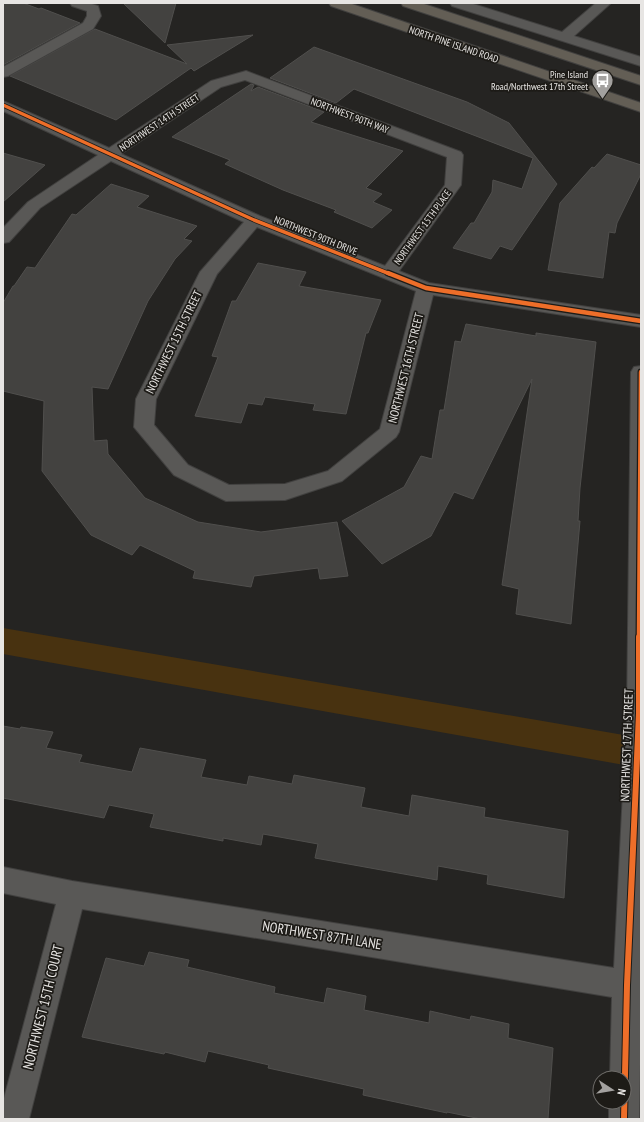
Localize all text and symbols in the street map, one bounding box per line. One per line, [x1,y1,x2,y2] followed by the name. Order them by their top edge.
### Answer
[407,23,500,66] street label: NORTH PINE ISLAND ROAD
[590,67,616,100] bus stop icon: Pine Island Road/Northwest 17th Street
[491,68,588,93] place label: Pine Island Road/Northwest 17th Street
[117,90,202,154] street label: NORTHWEST 14TH STREET
[309,95,391,136] street label: NORTHWEST 90TH WAY
[391,187,454,267] street label: NORTHWEST 15TH PLACE
[272,213,359,258] street label: NORTHWEST 90TH DRIVE
[142,287,205,396] street label: NORTHWEST 15TH STREET
[385,311,427,425] street label: NORTHWEST 16TH STREET
[617,688,636,802] street label: NORTHWEST 17TH STREET
[261,917,383,953] street label: NORTHWEST 87TH LANE
[19,942,67,1071] street label: NORTHWEST 15TH COURT
[592,1070,632,1110] north arrow
[614,1088,629,1096] text: N

